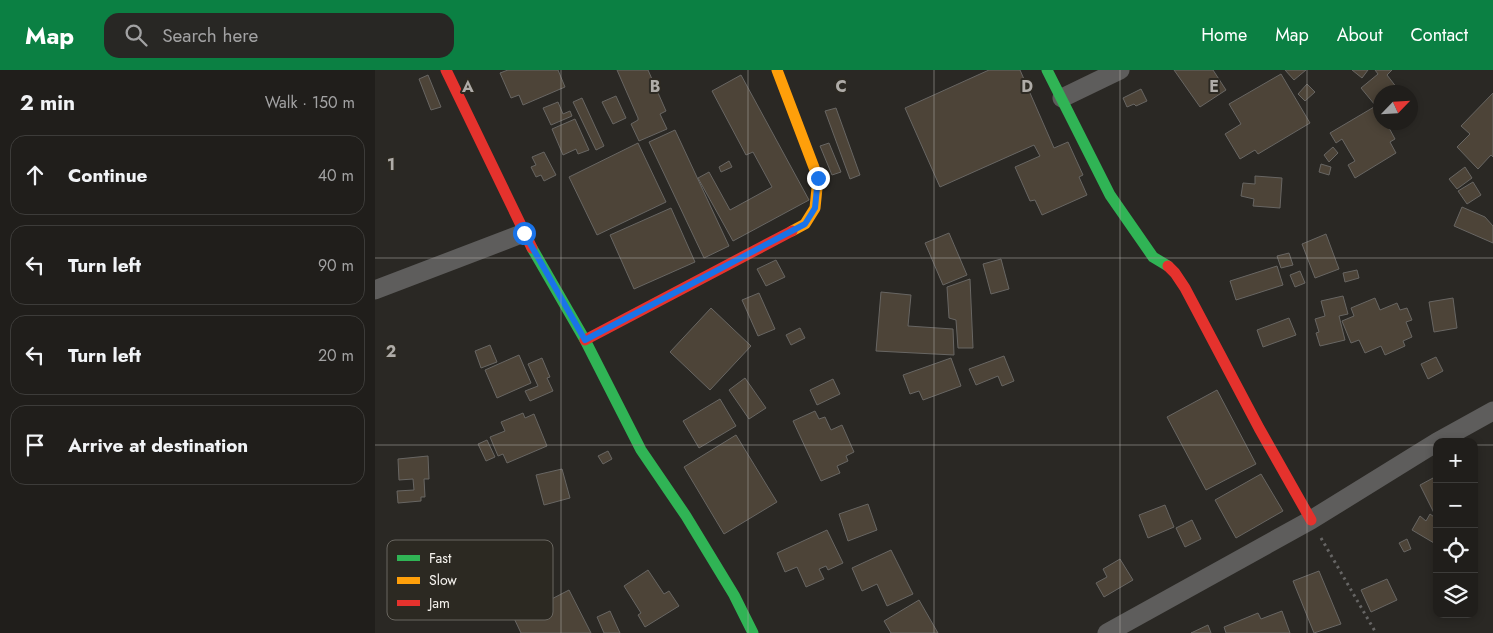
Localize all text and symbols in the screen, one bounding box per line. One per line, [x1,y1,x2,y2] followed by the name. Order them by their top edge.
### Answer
[104,13,454,58] search box
[25,18,74,53] text: Map
[122,21,150,49] icon: search
[162,22,258,49] text: Search here
[1201,22,1247,48] text: Home
[1275,22,1309,48] text: Map
[1337,22,1382,48] text: About
[1410,22,1468,48] text: Contact
[461,75,474,98] text: A
[650,75,660,98] text: B
[835,75,847,98] text: C
[1021,75,1033,98] text: D
[1209,75,1219,98] text: E
[1373,85,1418,130] north arrow
[20,88,75,118] text: 2 min
[265,91,355,114] text: Walk · 150 m
[387,153,395,176] text: 1
[21,161,49,189] icon: ahead
[68,162,147,189] text: Continue
[318,164,354,187] text: 40 m
[807,167,830,190] route end
[513,222,536,245] route start
[21,251,49,279] icon: left
[68,252,141,279] text: Turn left
[318,254,354,277] text: 90 m
[386,340,396,363] text: 2
[21,341,49,369] icon: left
[68,342,141,369] text: Turn left
[318,344,354,367] text: 20 m
[21,431,49,459] icon: arrive
[68,432,248,459] text: Arrive at destination
[1433,438,1478,618] map controls
[1433,438,1478,483] button: +
[1433,483,1478,528] button: −
[1433,528,1478,573] button: locate
[387,540,553,620] legend
[429,548,452,568] text: Fast
[429,570,457,590] text: Slow
[1433,573,1478,618] button: layers
[427,593,450,613] text: Jam

